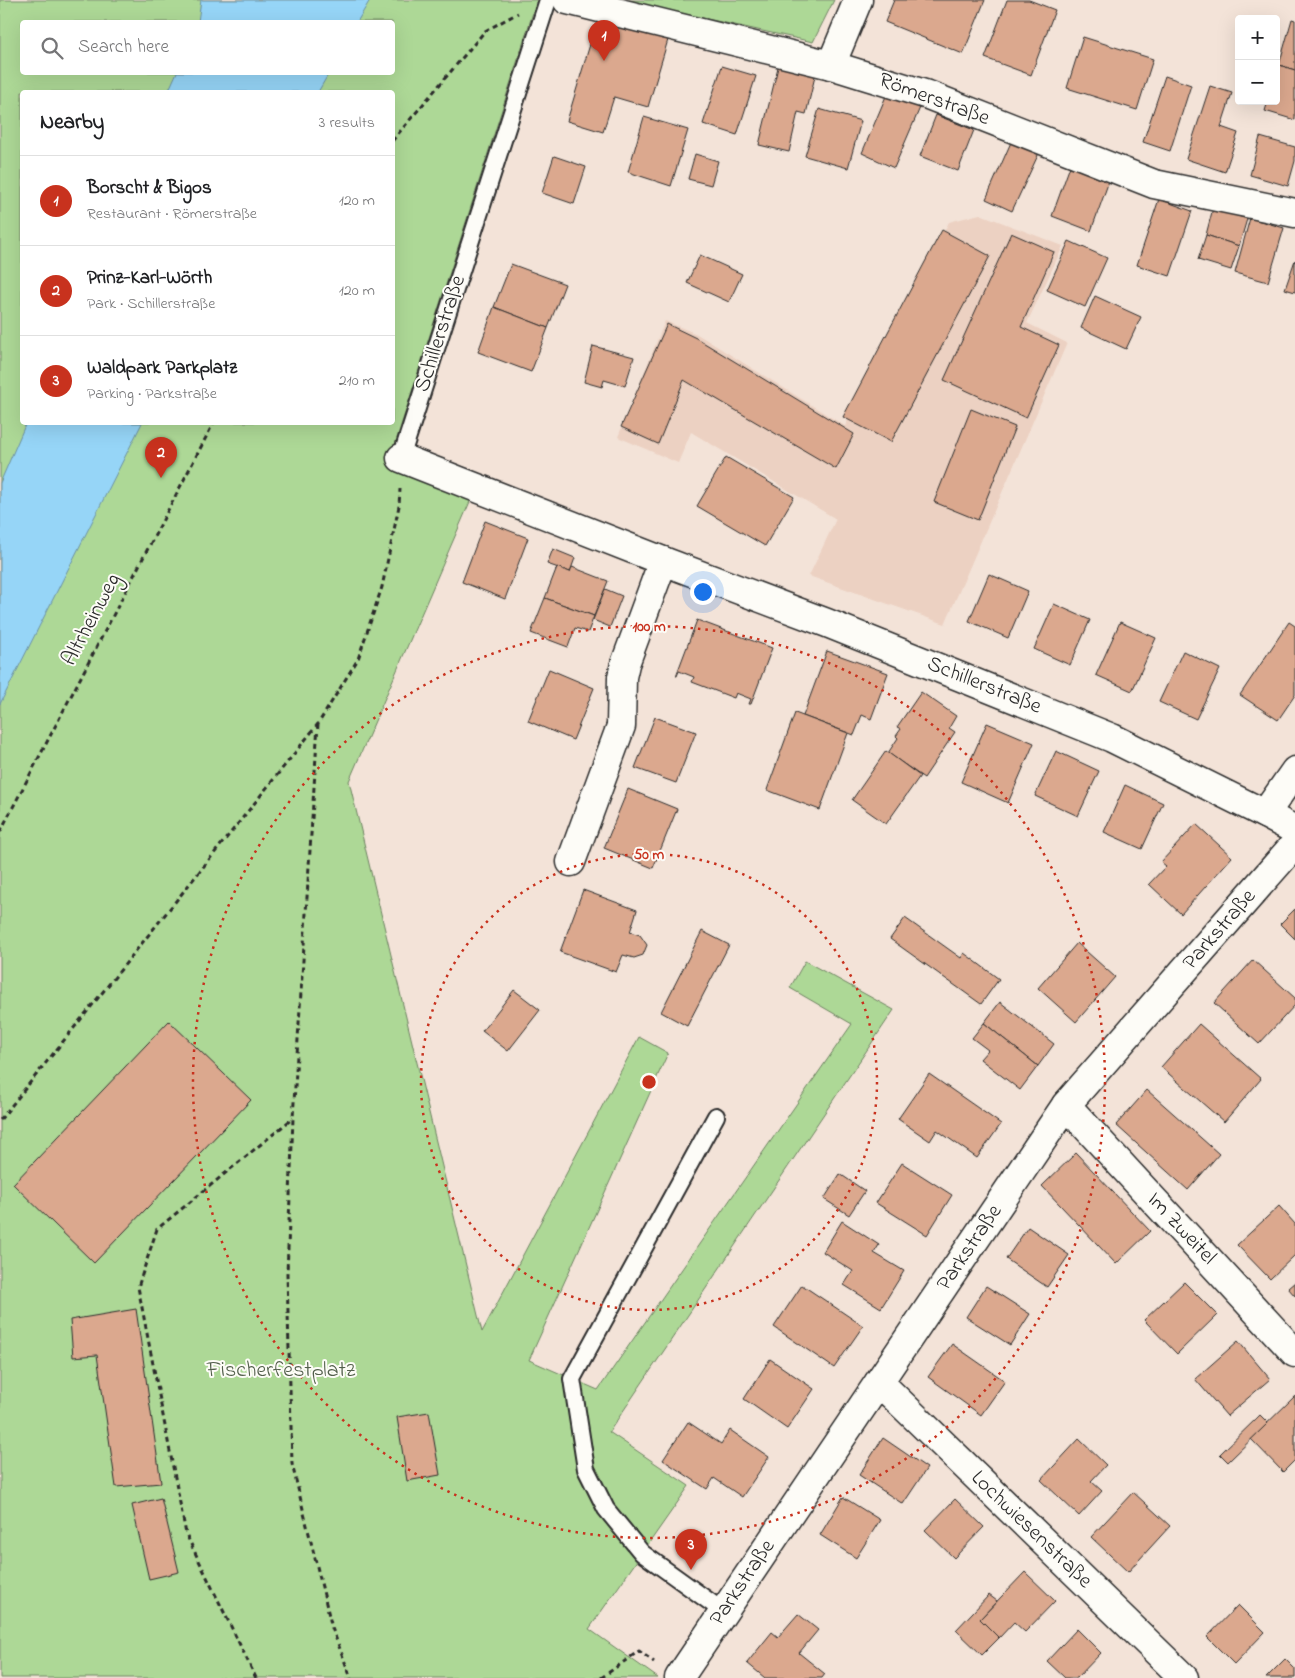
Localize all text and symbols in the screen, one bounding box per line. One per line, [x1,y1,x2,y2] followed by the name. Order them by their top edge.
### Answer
[1235,15,1280,105] map controls
[1235,15,1280,60] button: +
[20,20,395,75] search box
[588,20,620,61] pin: 1
[38,34,66,62] icon: search
[78,34,169,61] text: Search here
[1235,60,1280,105] button: −
[874,65,994,135] street label: Römerstraße
[40,108,104,138] text: Nearby
[319,111,375,135] text: 3 results
[87,175,212,202] text: Borscht & Bigos
[53,189,59,213] text: 1
[339,189,375,213] text: 120 m
[87,202,257,226] text: Restaurant · Römerstraße
[87,265,212,292] text: Prinz-Karl-Wörth
[407,271,475,396] street label: Schillerstraße
[52,279,60,303] text: 2
[339,279,375,303] text: 120 m
[87,292,215,316] text: Park · Schillerstraße
[87,355,237,382] text: Waldpark Parkplatz
[53,369,59,393] text: 3
[339,369,375,393] text: 210 m
[87,382,217,406] text: Parking · Parkstraße
[145,437,177,478] pin: 2
[54,568,131,672] street label: Altrheinweg
[690,579,716,605] your location
[632,616,666,638] text: 100 m
[922,648,1046,724] street label: Schillerstraße
[634,844,665,866] text: 50 m
[1176,882,1264,978] street label: Parkstraße
[640,1073,658,1091] centre of rings
[1139,1185,1223,1273] street label: Im Zweitel
[929,1198,1011,1298] street label: Parkstraße
[206,1355,356,1387] park label: Fischerfestplatz
[963,1463,1099,1597] street label: Lochwiesenstraße
[675,1529,707,1570] pin: 3
[702,1533,784,1633] street label: Parkstraße

